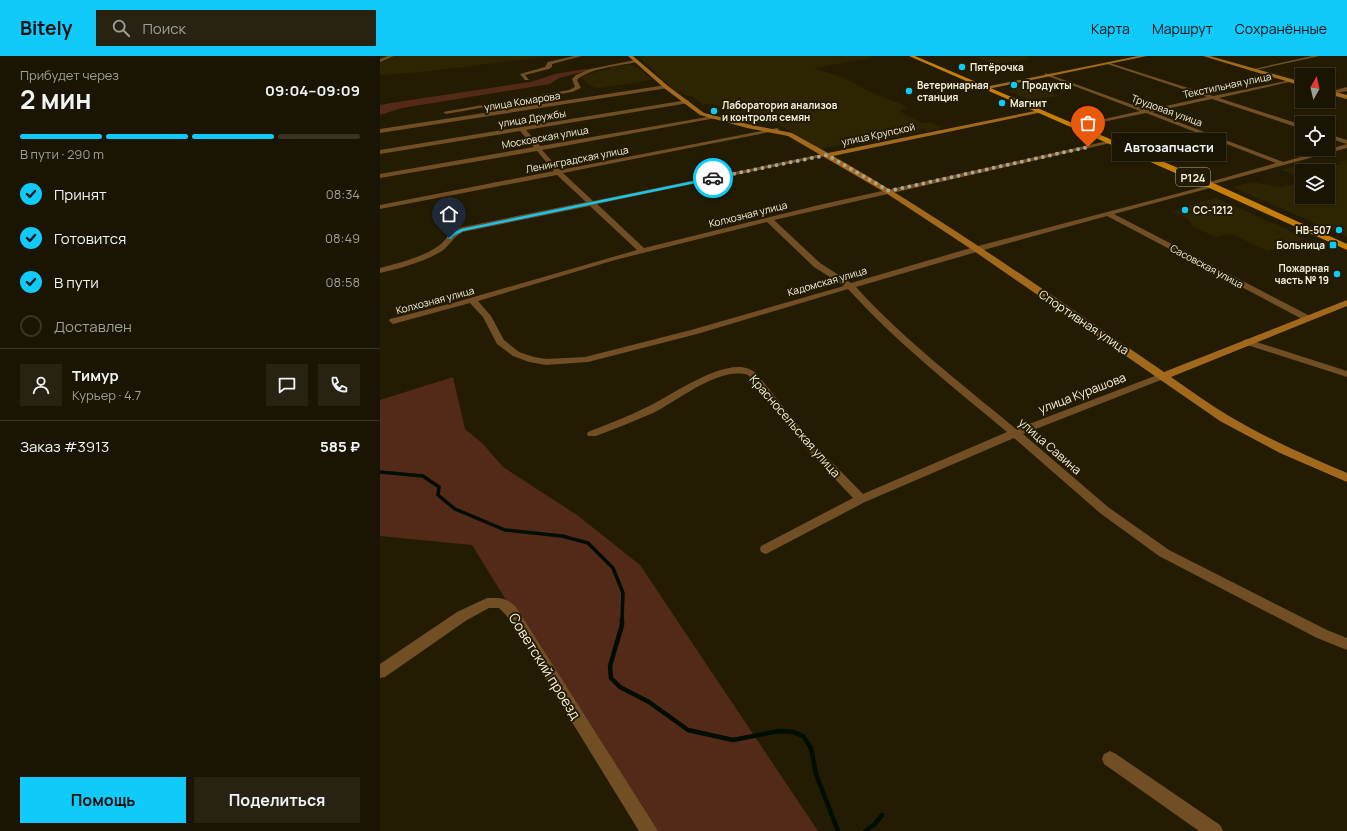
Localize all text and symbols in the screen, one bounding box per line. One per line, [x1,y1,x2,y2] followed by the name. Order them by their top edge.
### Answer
[96,10,376,46] search box
[20,15,72,41] text: Bitely
[110,17,132,39] icon: search
[142,18,186,39] text: Поиск
[1091,19,1130,38] text: Карта
[1152,19,1213,38] text: Маршрут
[1235,19,1327,38] text: Сохранённые
[970,60,1024,74] place label: Пятёрочка
[957,62,967,72] marker: Пятёрочка
[20,66,119,84] text: Прибудет через
[1295,68,1335,108] north arrow
[1295,68,1335,204] map controls
[1181,69,1273,101] street label: Текстильная улица
[917,78,989,104] place label: Ветеринарная станция
[1022,78,1072,92] place label: Продукты
[265,80,360,101] text: 09:04–09:09
[1009,80,1019,90] marker: Продукты
[20,81,92,117] text: 2 мин
[904,86,914,96] marker: Ветеринарная станция
[483,88,561,114] street label: улица Комарова
[1129,91,1205,129] street label: Трудовая улица
[1010,96,1047,110] place label: Магнит
[722,98,838,124] place label: Лаборатория анализов и контроля семян
[997,98,1007,108] marker: Магнит
[497,106,567,130] street label: улица Дружбы
[709,106,719,116] marker: Лаборатория анализов и контроля семян
[1071,106,1105,147] pin
[1077,112,1099,134] icon: bag
[1295,116,1335,156] button: locate
[840,119,916,149] street label: улица Крупской
[501,122,589,152] street label: Московская улица
[1112,133,1226,161] callout: Автозапчасти
[1124,138,1214,156] text: Автозапчасти
[524,142,630,176] street label: Ленинградская улица
[20,145,104,163] text: В пути · 290 m
[693,158,733,198] courier
[1295,164,1335,204] button: layers
[702,167,724,189] icon: car
[1176,168,1210,186] road number: Р124
[20,183,42,205] icon: check
[54,184,107,205] text: Принят
[326,185,360,203] text: 08:34
[432,197,466,238] pin
[707,197,789,231] street label: Колхозная улица
[438,203,460,225] icon: home
[1193,203,1233,217] place label: СС-1212
[1180,205,1190,215] marker: СС-1212
[1295,223,1331,237] place label: НВ-507
[1334,225,1344,235] marker: НВ-507
[20,227,42,249] icon: check
[54,228,126,249] text: Готовится
[325,229,360,247] text: 08:49
[1276,238,1325,252] place label: Больница
[1328,240,1338,250] marker: Больница
[1168,241,1246,291] street label: Сасовская улица
[1275,261,1329,287] place label: Пожарная часть № 19
[786,263,868,299] street label: Кадомская улица
[1332,269,1342,279] marker: Пожарная часть № 19
[20,271,42,293] icon: check
[54,272,99,293] text: В пути
[326,273,360,291] text: 08:58
[394,283,476,317] street label: Колхозная улица
[1035,285,1133,359] street label: Спортивная улица
[54,316,132,337] text: Доставлен
[20,364,62,406] button: person
[266,364,308,406] button: chat
[318,364,360,406] button: phone
[72,365,119,386] text: Тимур
[1036,369,1128,417] street label: улица Курашова
[746,371,844,481] street label: Красносельская улица
[72,386,141,404] text: Курьер · 4.7
[1015,414,1085,478] street label: улица Савина
[20,436,109,457] text: Заказ #3913
[320,436,360,457] text: 585 ₽
[505,609,585,723] street label: Советский проезд
[20,777,186,823] button: Помощь
[194,777,360,823] button: Поделиться

